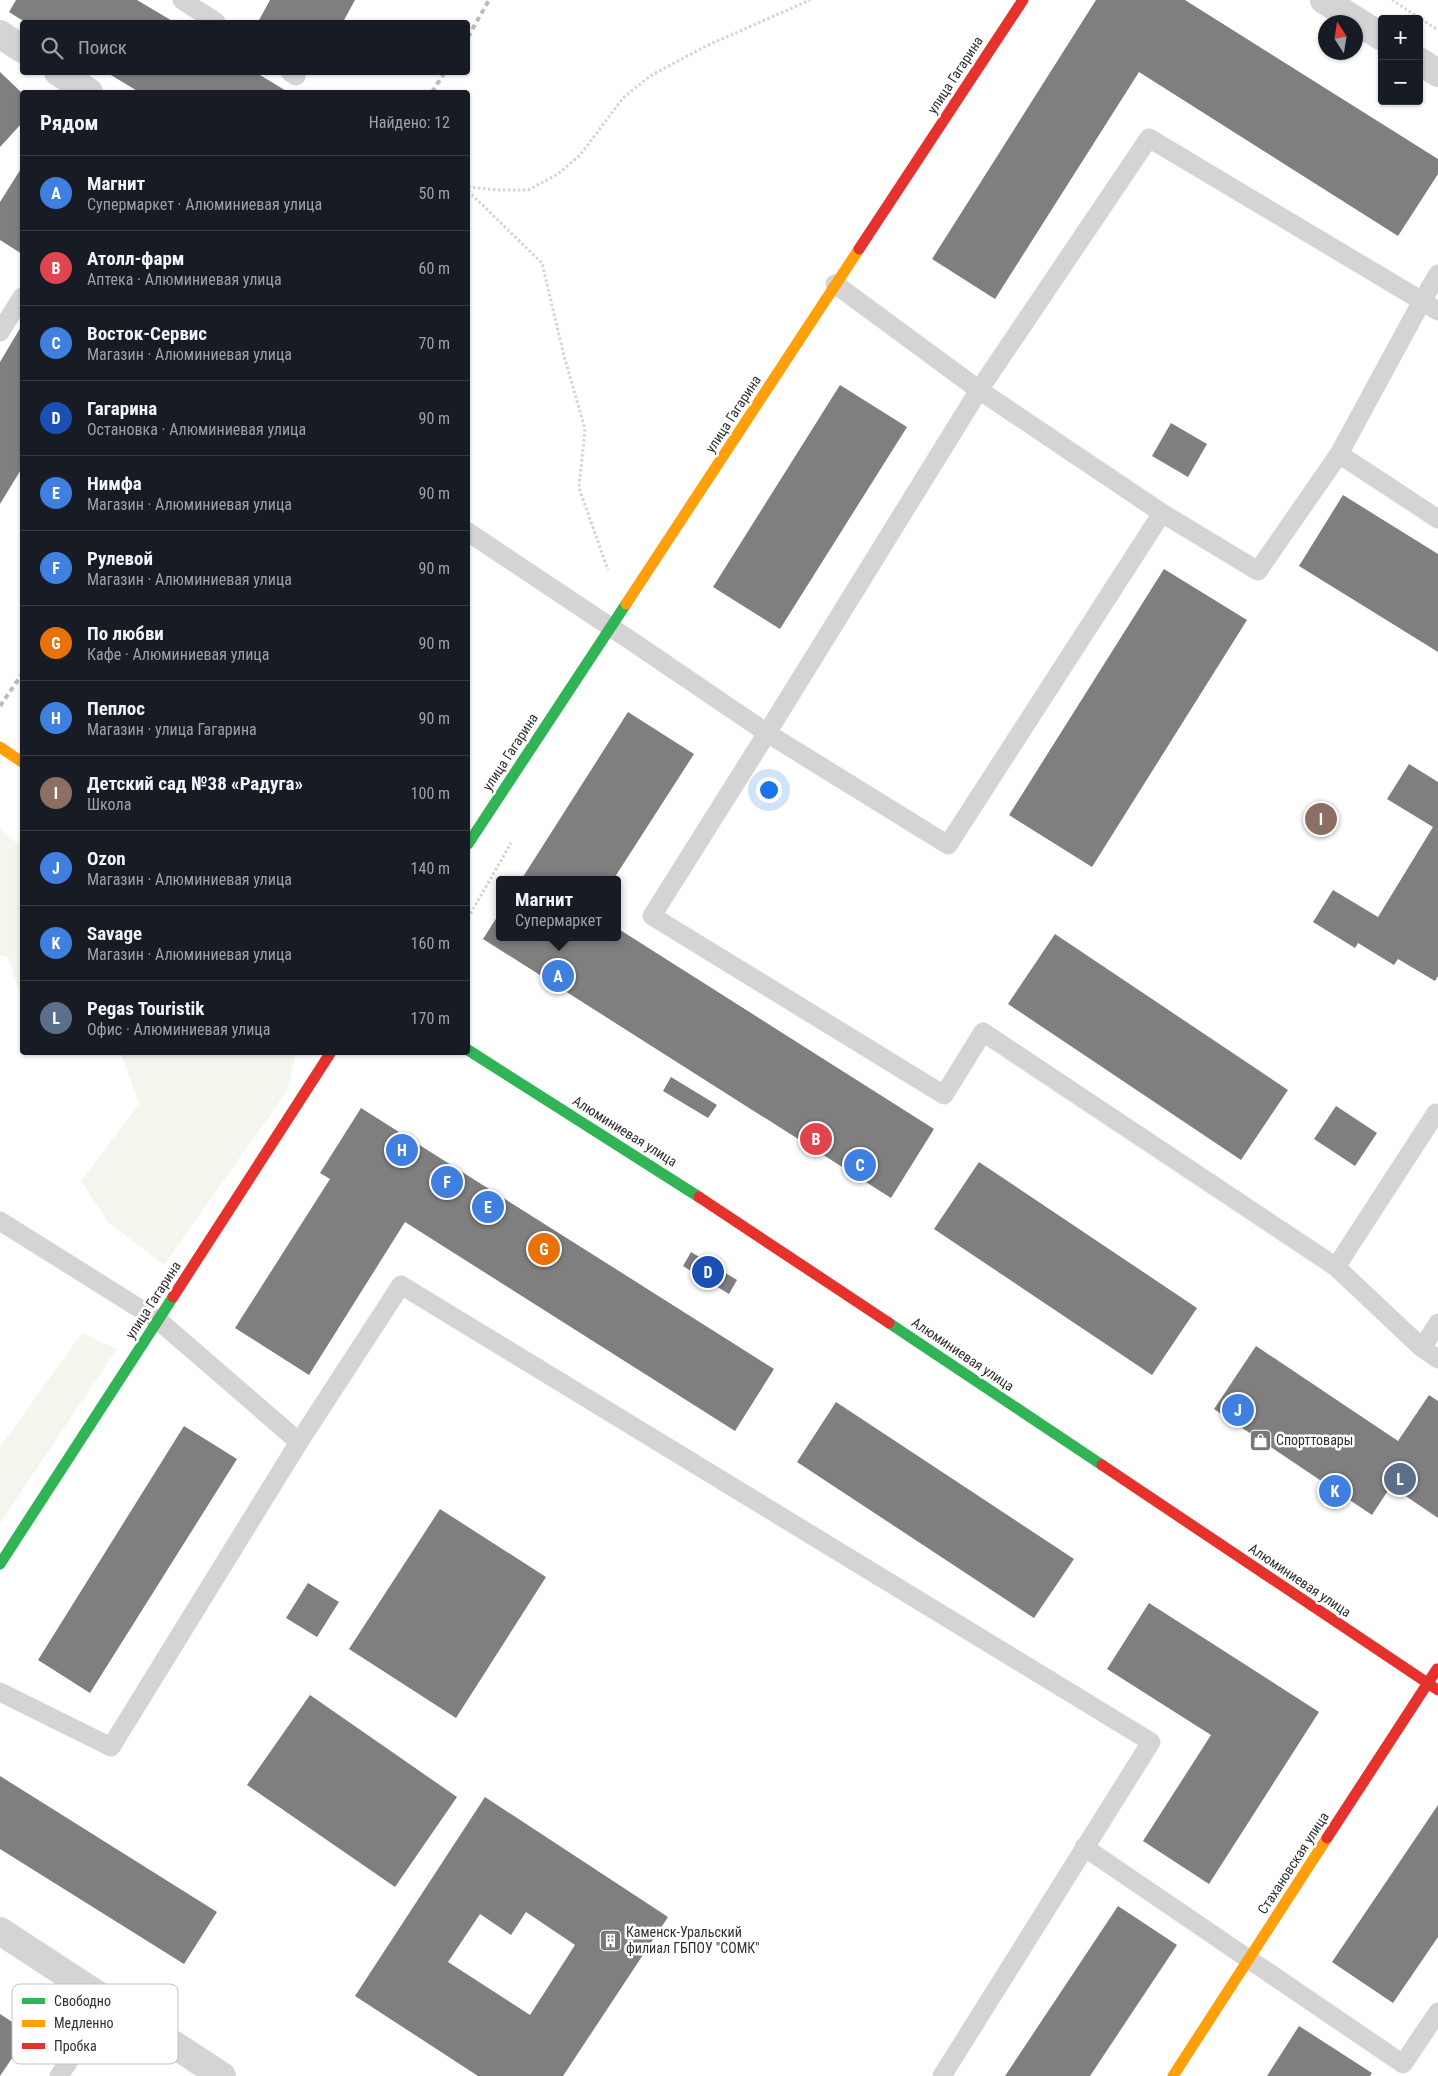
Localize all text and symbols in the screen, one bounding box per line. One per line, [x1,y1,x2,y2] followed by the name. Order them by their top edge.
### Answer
[1318,15,1363,60] north arrow
[1378,15,1423,105] map controls
[1378,15,1423,60] button: +
[20,20,470,75] search box
[924,33,986,117] street label: улица Гагарина
[38,34,66,62] icon: search
[78,36,127,59] text: Поиск
[1378,60,1423,105] button: −
[40,111,99,135] text: Рядом
[369,113,450,132] text: Найдено: 12
[87,172,145,195] text: Магнит
[51,184,61,203] text: A
[418,184,450,203] text: 50 m
[87,195,322,214] text: Супермаркет · Алюминиевая улица
[87,247,184,270] text: Атолл-фарм
[52,259,60,278] text: B
[418,259,450,278] text: 60 m
[87,270,282,289] text: Аптека · Алюминиевая улица
[87,322,207,345] text: Восток-Сервис
[51,334,61,353] text: C
[418,334,450,353] text: 70 m
[87,345,292,364] text: Магазин · Алюминиевая улица
[702,372,764,456] street label: улица Гагарина
[87,397,157,420] text: Гагарина
[51,409,61,428] text: D
[418,409,450,428] text: 90 m
[87,420,306,439] text: Остановка · Алюминиевая улица
[87,472,142,495] text: Нимфа
[52,484,60,503] text: E
[418,484,450,503] text: 90 m
[87,495,292,514] text: Магазин · Алюминиевая улица
[87,547,153,570] text: Рулевой
[52,559,60,578] text: F
[418,559,450,578] text: 90 m
[87,570,292,589] text: Магазин · Алюминиевая улица
[87,622,164,645] text: По любви
[51,634,61,653] text: G
[418,634,450,653] text: 90 m
[87,645,269,664] text: Кафе · Алюминиевая улица
[87,697,145,720] text: Пеплос
[51,709,61,728] text: H
[418,709,450,728] text: 90 m
[479,710,541,794] street label: улица Гагарина
[87,720,257,739] text: Магазин · улица Гагарина
[87,772,303,795] text: Детский сад №38 «Радуга»
[756,777,782,803] your location
[54,784,58,803] text: I
[411,784,450,803] text: 100 m
[87,795,131,814] text: Школа
[1305,800,1337,838] pin: I
[87,847,126,870] text: Ozon
[52,859,60,878] text: J
[411,859,450,878] text: 140 m
[87,870,292,889] text: Магазин · Алюминиевая улица
[496,876,621,941] popup
[515,888,573,911] text: Магнит
[515,911,602,930] text: Супермаркет
[87,922,142,945] text: Savage
[52,934,60,953] text: K
[411,934,450,953] text: 160 m
[87,945,292,964] text: Магазин · Алюминиевая улица
[542,957,574,995] pin: A
[87,997,204,1020] text: Pegas Touristik
[52,1009,60,1028] text: L
[411,1009,450,1028] text: 170 m
[87,1020,270,1039] text: Офис · Алюминиевая улица
[570,1092,680,1170] street label: Алюминиевая улица
[800,1120,832,1158] pin: B
[386,1131,418,1169] pin: H
[844,1146,876,1184] pin: C
[431,1163,463,1201] pin: F
[472,1188,504,1226] pin: E
[528,1230,560,1268] pin: G
[692,1253,724,1291] pin: D
[122,1258,184,1342] street label: улица Гагарина
[909,1314,1017,1394] street label: Алюминиевая улица
[1222,1391,1254,1429] pin: J
[1248,1428,1272,1452] shop icon: Спорттовары
[1276,1432,1353,1448] place label: Спорттовары
[1384,1460,1416,1498] pin: L
[1319,1472,1351,1510] pin: K
[1246,1540,1354,1620] street label: Алюминиевая улица
[1254,1809,1332,1917] street label: Стахановская улица
[626,1924,760,1956] place label: Каменск-Уральский филиал ГБПОУ "СОМК"
[598,1928,622,1952] building icon: Каменск-Уральский филиал ГБПОУ "СОМК"
[12,1984,178,2064] legend
[54,1993,111,2009] text: Свободно
[54,2015,114,2031] text: Медленно
[54,2038,97,2054] text: Пробка

